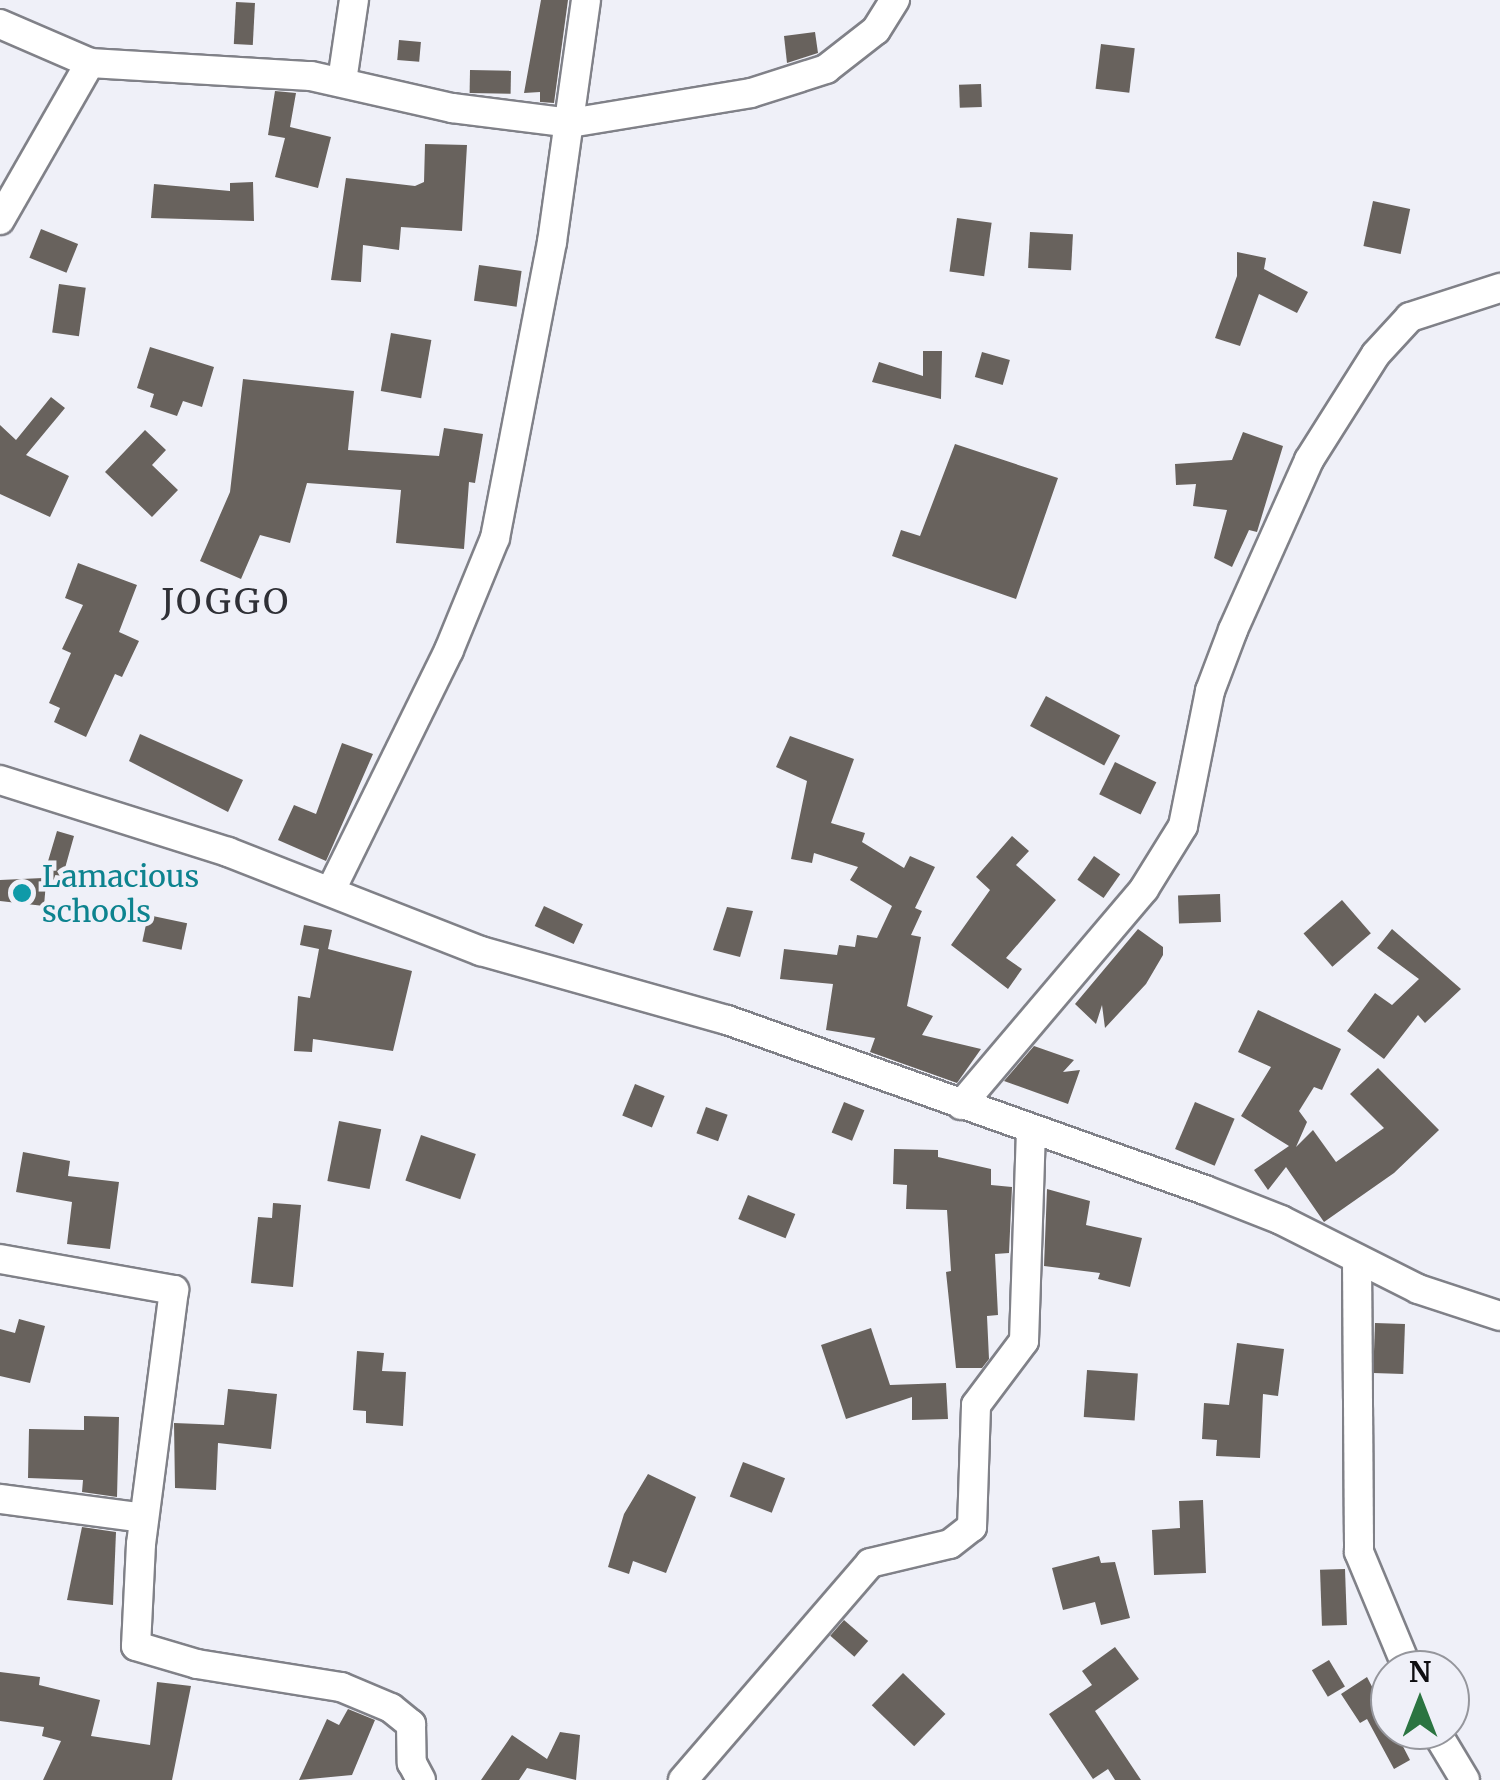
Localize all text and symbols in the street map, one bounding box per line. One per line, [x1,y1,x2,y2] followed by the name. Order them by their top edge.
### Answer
[161,581,291,623] district label: JOGGO
[42,858,199,928] place label: Lamacious schools
[11,882,33,904] marker: Lamacious schools
[1370,1650,1470,1750] north arrow
[1409,1654,1431,1690] text: N

